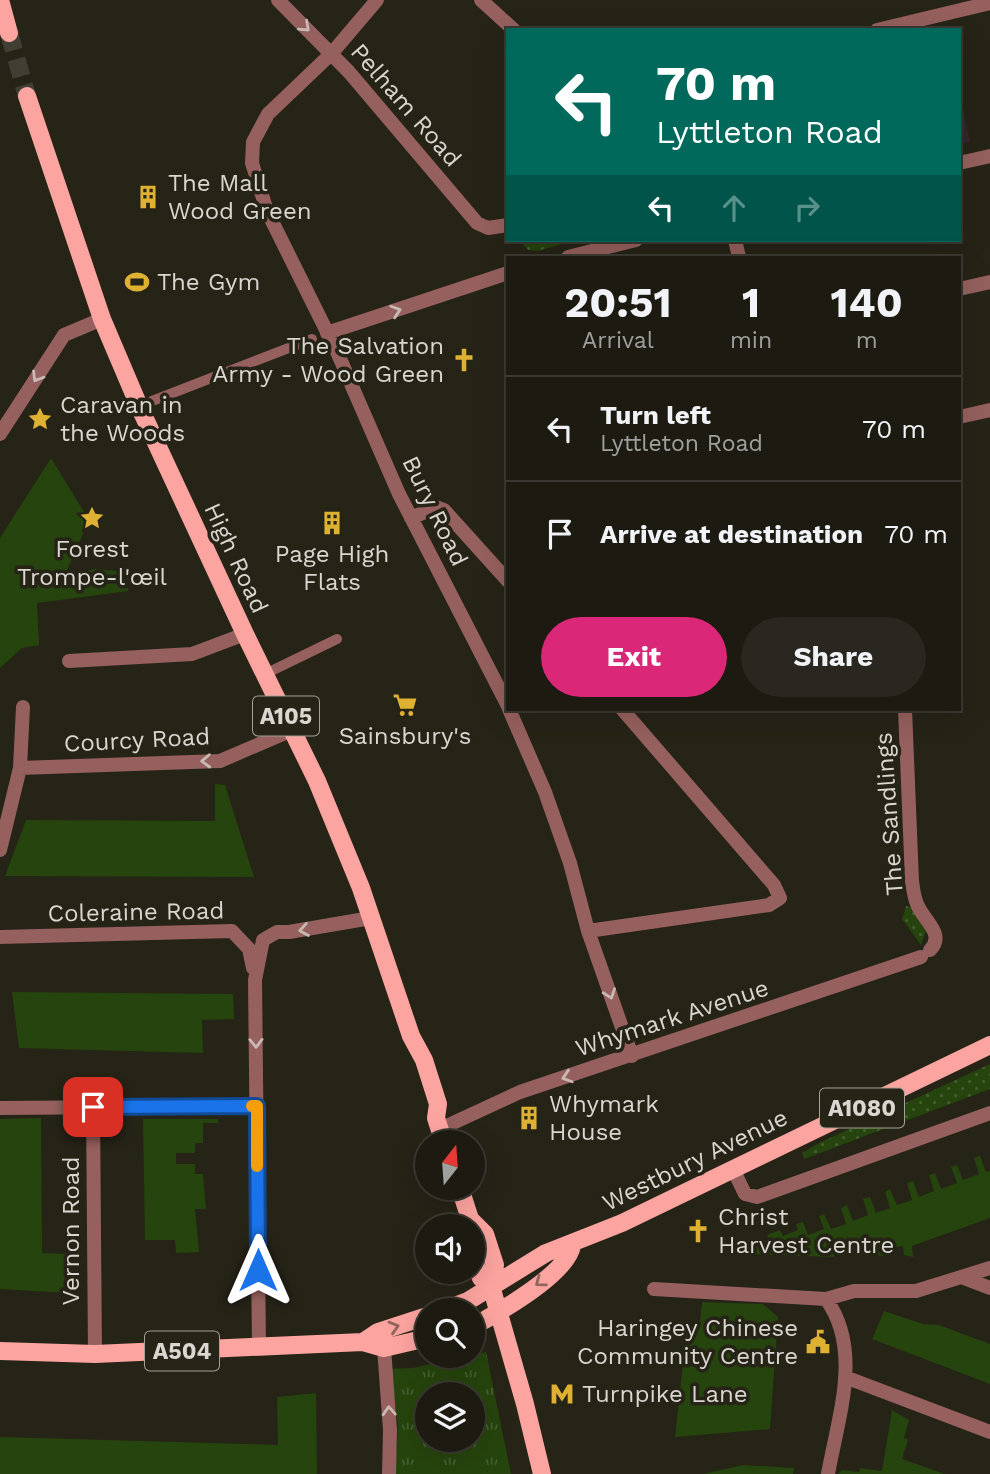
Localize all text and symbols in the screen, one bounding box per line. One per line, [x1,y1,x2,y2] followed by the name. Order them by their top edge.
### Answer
[297,19,310,31] one-way arrow
[345,38,467,172] street label: Pelham Road
[656,54,776,112] text: 70 m
[541,56,632,147] icon: left
[656,113,883,151] text: Lyttleton Road
[168,169,312,225] place label: The Mall Wood Green
[134,183,162,211] building icon: The Mall Wood Green
[642,189,680,227] icon: left
[715,189,753,227] icon: ahead
[788,189,826,227] icon: right
[123,268,151,296] sports icon: The Gym
[157,268,260,296] place label: The Gym
[564,278,672,327] text: 20:51
[742,278,760,327] text: 1
[830,278,903,327] text: 140
[390,305,402,319] one-way arrow
[582,327,654,354] text: Arrival
[730,327,772,354] text: min
[856,327,878,354] text: m
[212,332,444,388] place label: The Salvation Army - Wood Green
[450,346,478,374] church icon: The Salvation Army - Wood Green
[32,369,45,382] one-way arrow
[60,391,185,447] place label: Caravan in the Woods
[600,400,711,430] text: Turn left
[26,405,54,433] place icon: Caravan in the Woods
[541,410,579,448] icon: left
[862,414,926,444] text: 70 m
[600,430,763,457] text: Lyttleton Road
[396,451,474,571] street label: Bury Road
[198,498,274,618] street label: High Road
[78,504,106,532] place icon: Forest Trompe-l'œil
[318,509,346,537] building icon: Page High Flats
[541,515,579,553] icon: arrive
[600,519,863,549] text: Arrive at destination
[884,519,948,549] text: 70 m
[17,535,168,591] place label: Forest Trompe-l'œil
[275,540,389,596] place label: Page High Flats
[541,617,727,697] button: Exit
[741,617,926,697] button: Share
[391,691,419,719] supermarket icon: Sainsbury's
[253,696,319,736] road number: A105
[63,722,211,758] street label: Courcy Road
[339,722,471,750] place label: Sainsbury's
[869,731,909,897] street label: The Sandlings
[200,754,211,769] one-way arrow
[47,896,225,928] street label: Coleraine Road
[298,921,310,936] one-way arrow
[572,974,772,1062] street label: Whymark Avenue
[602,987,616,999] one-way arrow
[248,1038,264,1049] one-way arrow
[561,1069,574,1083] one-way arrow
[63,1077,123,1137] pin
[74,1088,112,1126] icon: arrive
[820,1088,904,1128] road number: A1080
[549,1090,659,1146] place label: Whymark House
[598,1103,792,1217] street label: Westbury Avenue
[515,1104,543,1132] building icon: Whymark House
[415,1130,485,1200] north arrow
[415,1130,485,1452] map controls
[57,1157,85,1305] street label: Vernon Road
[718,1203,894,1259] place label: Christ Harvest Centre
[415,1214,485,1284] button: sound
[684,1217,712,1245] church icon: Christ Harvest Centre
[221,1233,295,1307] position arrow
[535,1274,547,1287] one-way arrow
[415,1298,485,1368] button: search
[577,1314,798,1370] place label: Haringey Chinese Community Centre
[388,1320,400,1335] one-way arrow
[804,1328,832,1356] public building icon: Haringey Chinese Community Centre
[145,1332,219,1370] road number: A504
[548,1380,576,1408] metro station icon: Turnpike Lane
[582,1380,748,1408] place label: Turnpike Lane
[415,1382,485,1452] button: layers
[381,1405,396,1416] one-way arrow

